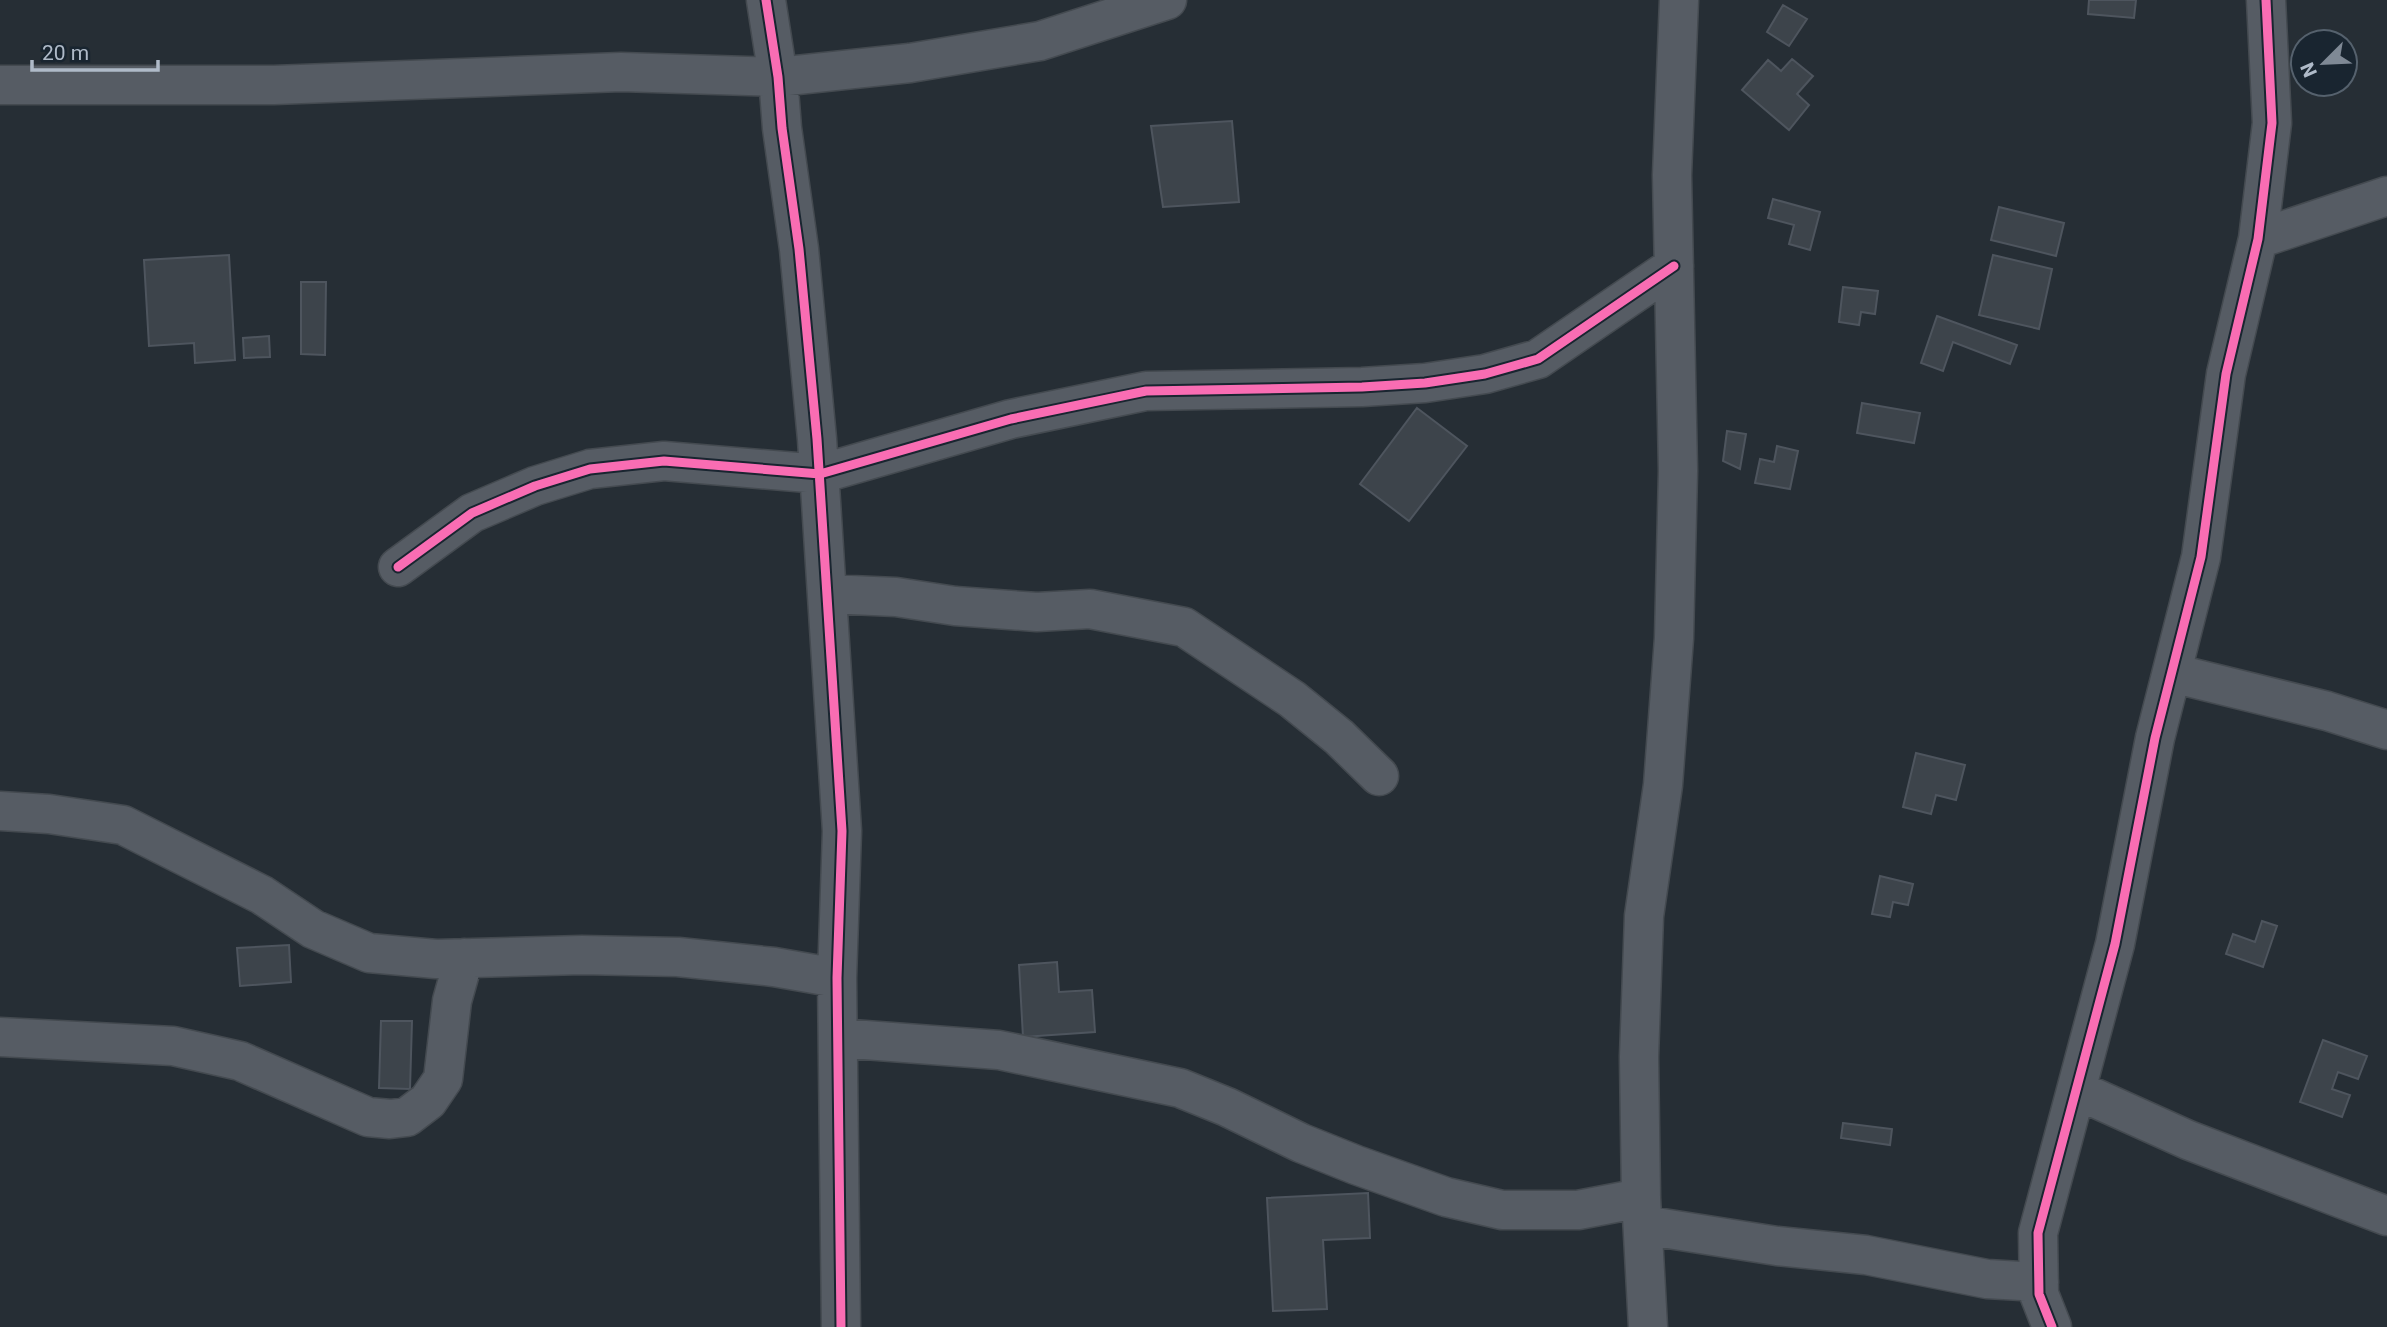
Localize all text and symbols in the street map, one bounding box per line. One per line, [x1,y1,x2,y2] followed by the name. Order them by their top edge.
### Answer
[32,28,158,72] scale bar
[2289,28,2359,98] north arrow
[42,41,89,65] text: 20 m
[2296,59,2322,81] text: N

